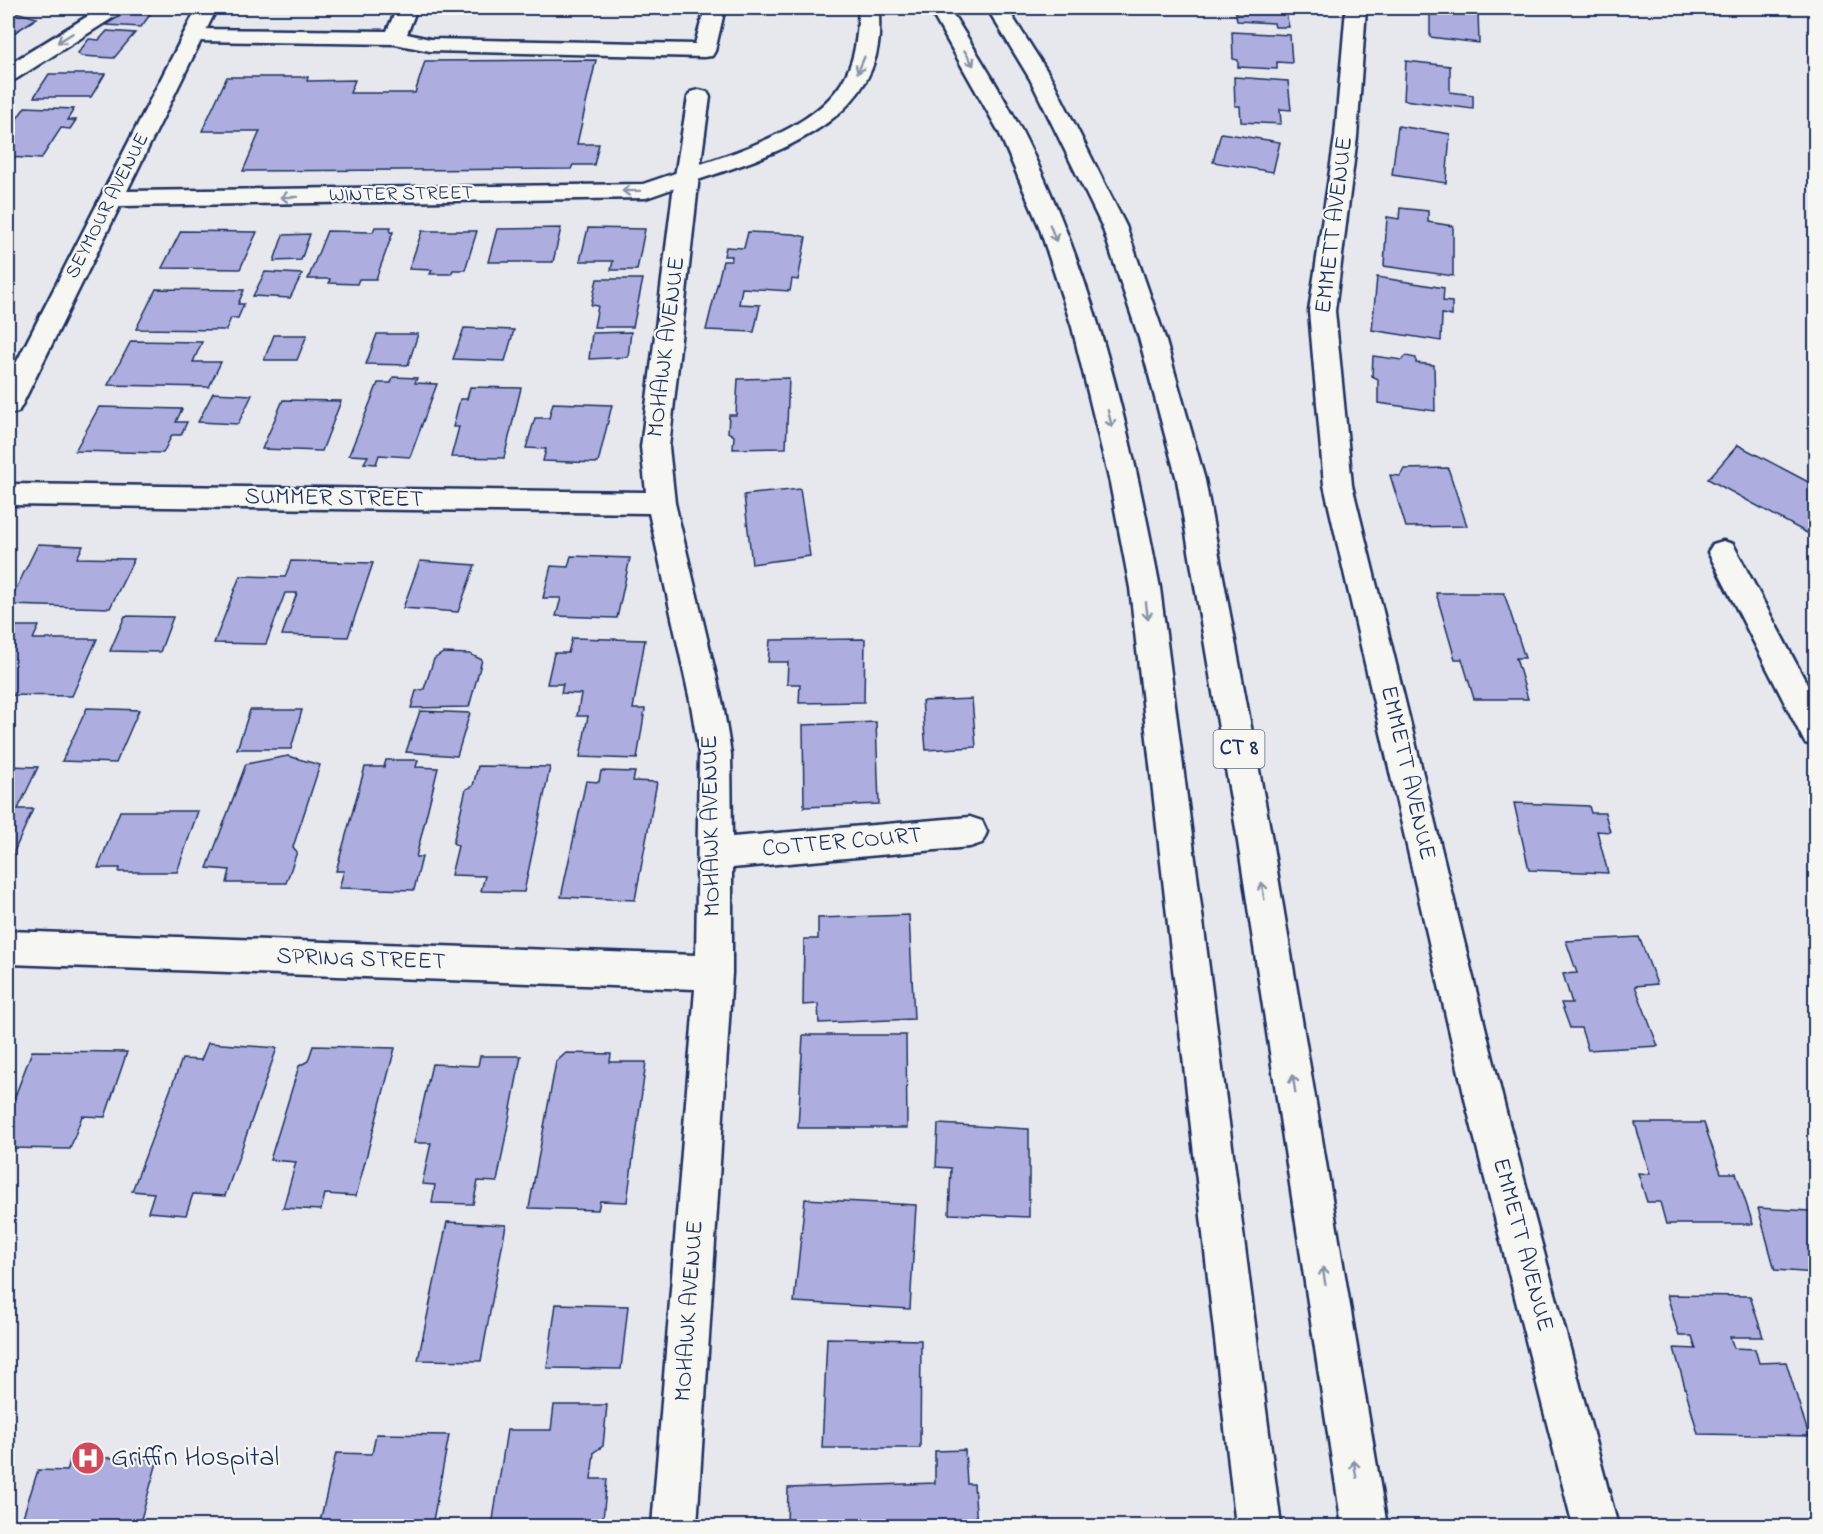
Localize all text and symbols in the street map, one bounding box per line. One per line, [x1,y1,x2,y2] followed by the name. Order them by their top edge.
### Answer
[57,33,74,45] one-way arrow
[964,49,976,66] one-way arrow
[855,55,866,73] one-way arrow
[59,128,157,284] street label: SEYMOUR AVENUE
[1307,134,1363,316] street label: EMMETT AVENUE
[329,179,473,211] street label: WINTER STREET
[622,185,642,197] one-way arrow
[280,191,300,202] one-way arrow
[1049,223,1060,242] one-way arrow
[639,255,695,439] street label: MOHAWK AVENUE
[1105,410,1117,429] one-way arrow
[244,480,424,518] street label: SUMMER STREET
[1142,600,1153,620] one-way arrow
[1370,682,1444,864] street label: EMMETT AVENUE
[1214,730,1264,768] road number: CT 8
[693,735,731,917] street label: MOHAWK AVENUE
[761,819,923,867] street label: COTTER COURT
[1257,882,1268,901] one-way arrow
[276,940,446,980] street label: SPRING STREET
[1288,1074,1299,1094] one-way arrow
[1482,1154,1562,1336] street label: EMMETT AVENUE
[666,1219,714,1403] street label: MOHAWK AVENUE
[1319,1267,1330,1287] one-way arrow
[111,1438,279,1479] place label: Griffin Hospital
[70,1440,106,1476] hospital icon: Griffin Hospital
[1350,1459,1361,1479] one-way arrow

